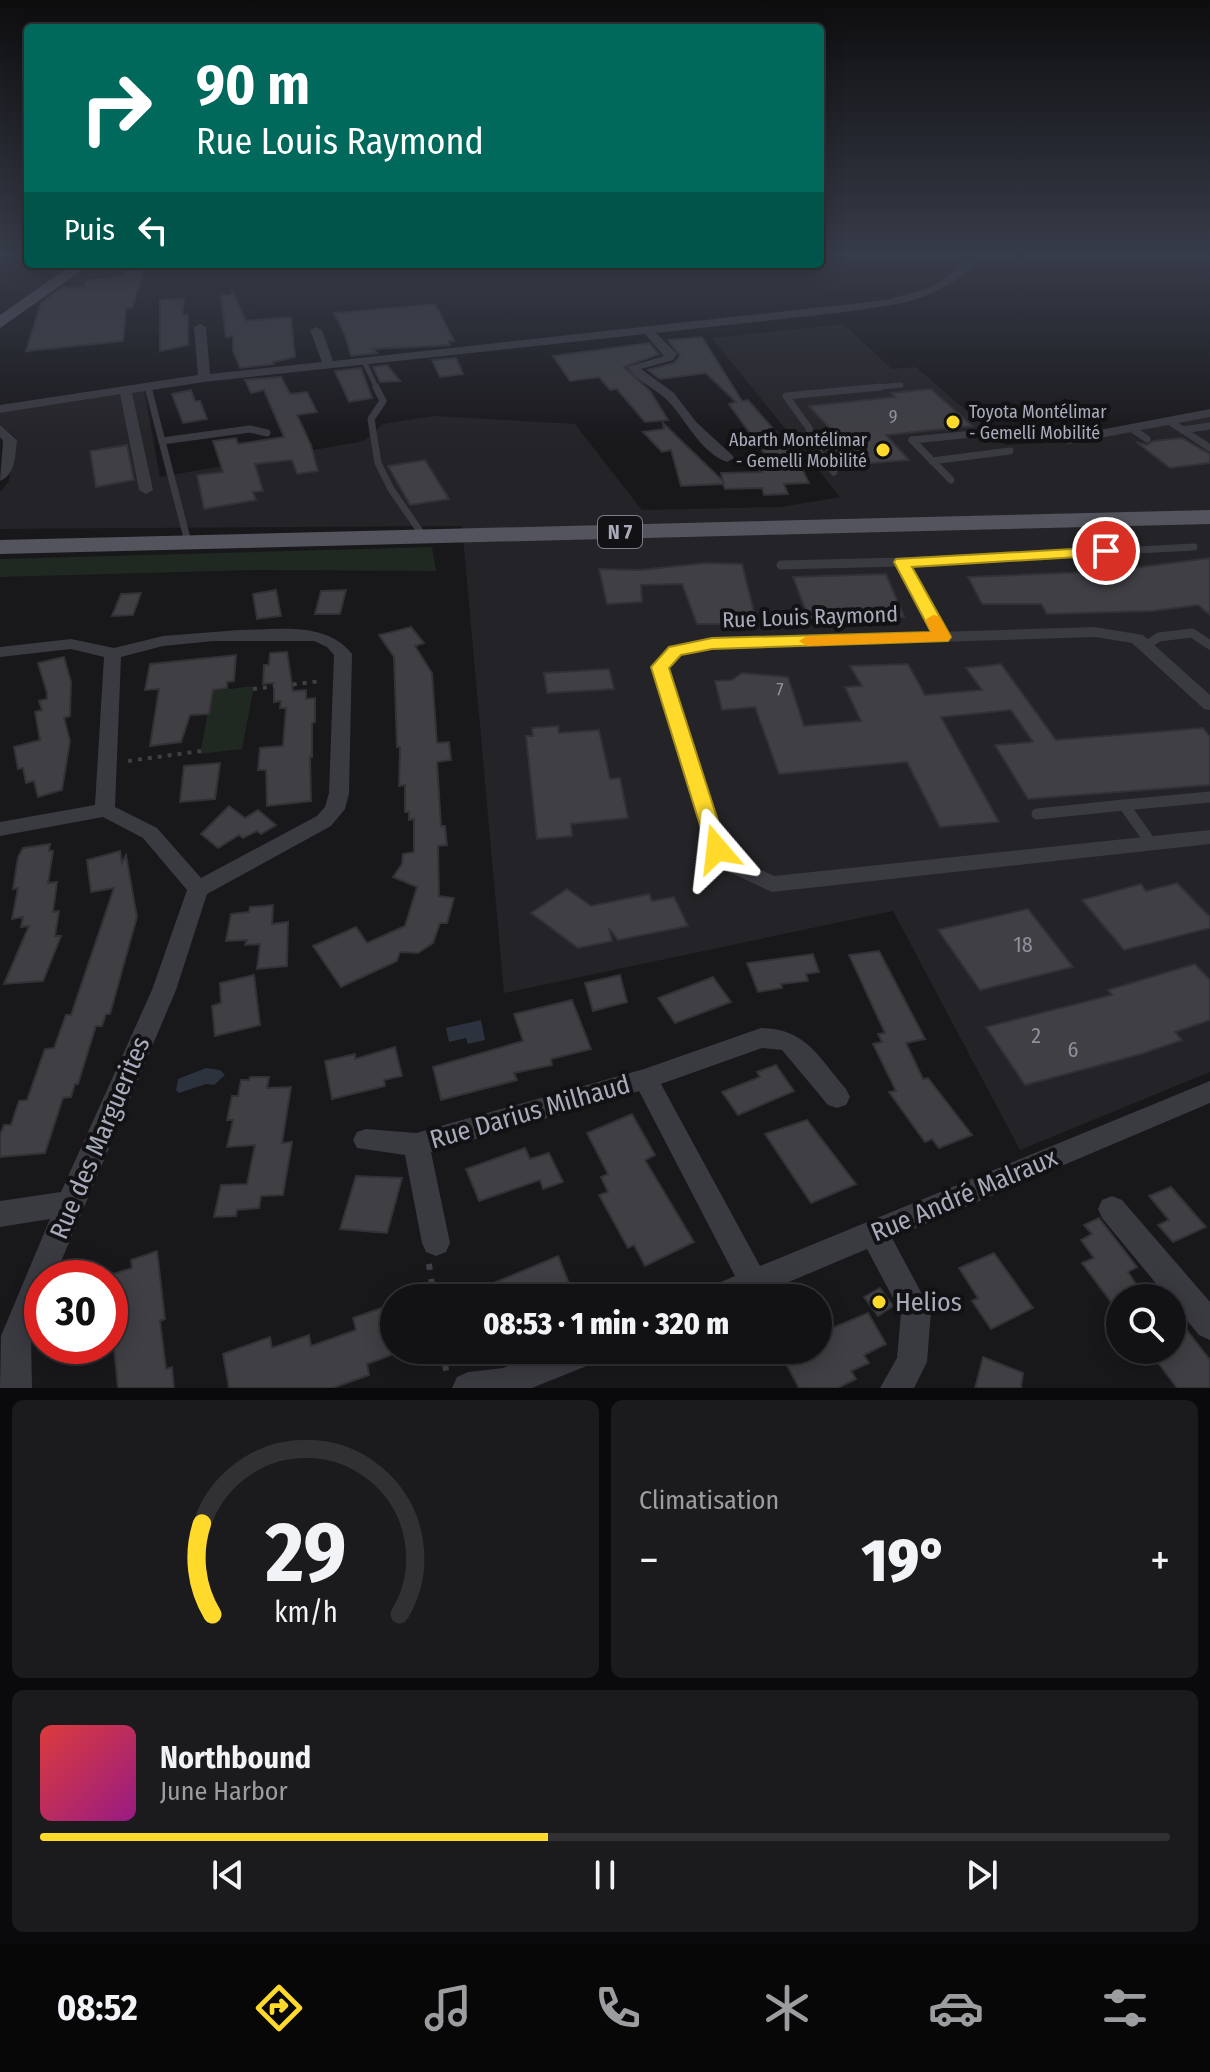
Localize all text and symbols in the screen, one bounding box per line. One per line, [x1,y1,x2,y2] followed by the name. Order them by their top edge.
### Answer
[196,52,310,119] text: 90 m
[64,56,168,160] icon: right
[196,120,484,164] text: Rue Louis Raymond
[131,208,175,252] icon: left
[64,212,115,248] text: Puis
[969,401,1107,444] place label: Toyota Montélimar - Gemelli Mobilité
[889,406,897,428] house number: 9
[944,413,962,431] marker: Toyota Montélimar - Gemelli Mobilité
[729,429,868,472] place label: Abarth Montélimar - Gemelli Mobilité
[874,441,892,459] marker: Abarth Montélimar - Gemelli Mobilité
[598,516,642,548] road number: N 7
[1072,517,1140,585] pin
[1084,529,1128,573] icon: arrive
[722,600,898,634] street label: Rue Louis Raymond
[776,679,784,701] house number: 7
[675,807,759,891] position arrow
[1013,931,1033,958] house number: 18
[1031,1022,1041,1049] house number: 2
[43,1032,157,1244] street label: Rue des Marguerites
[1068,1036,1079,1063] house number: 6
[426,1069,634,1155] street label: Rue Darius Milhaud
[866,1142,1062,1248] street label: Rue André Malraux
[24,1260,128,1364] speed limit sign: 30
[1106,1284,1186,1364] map controls
[1106,1284,1186,1364] button: search
[895,1287,962,1318] place label: Helios
[870,1293,888,1311] marker: Helios
[483,1306,729,1342] text: 08:53 · 1 min · 320 m
[639,1485,779,1516] text: Climatisation
[264,1503,346,1603] text: 29
[862,1525,947,1597] text: 19°
[639,1534,659,1587] text: −
[1150,1534,1170,1587] text: +
[274,1595,337,1630] text: km/h
[160,1740,311,1776] text: Northbound
[160,1776,288,1807] text: June Harbor
[206,1853,250,1897] icon: previous
[583,1853,627,1897] icon: pause
[960,1853,1004,1897] icon: next
[251,1980,307,2036] icon: directions
[420,1980,476,2036] icon: music
[590,1980,646,2036] icon: phone
[759,1980,815,2036] icon: climate
[928,1980,984,2036] icon: car
[1097,1980,1153,2036] icon: filters
[57,1986,138,2030] text: 08:52

